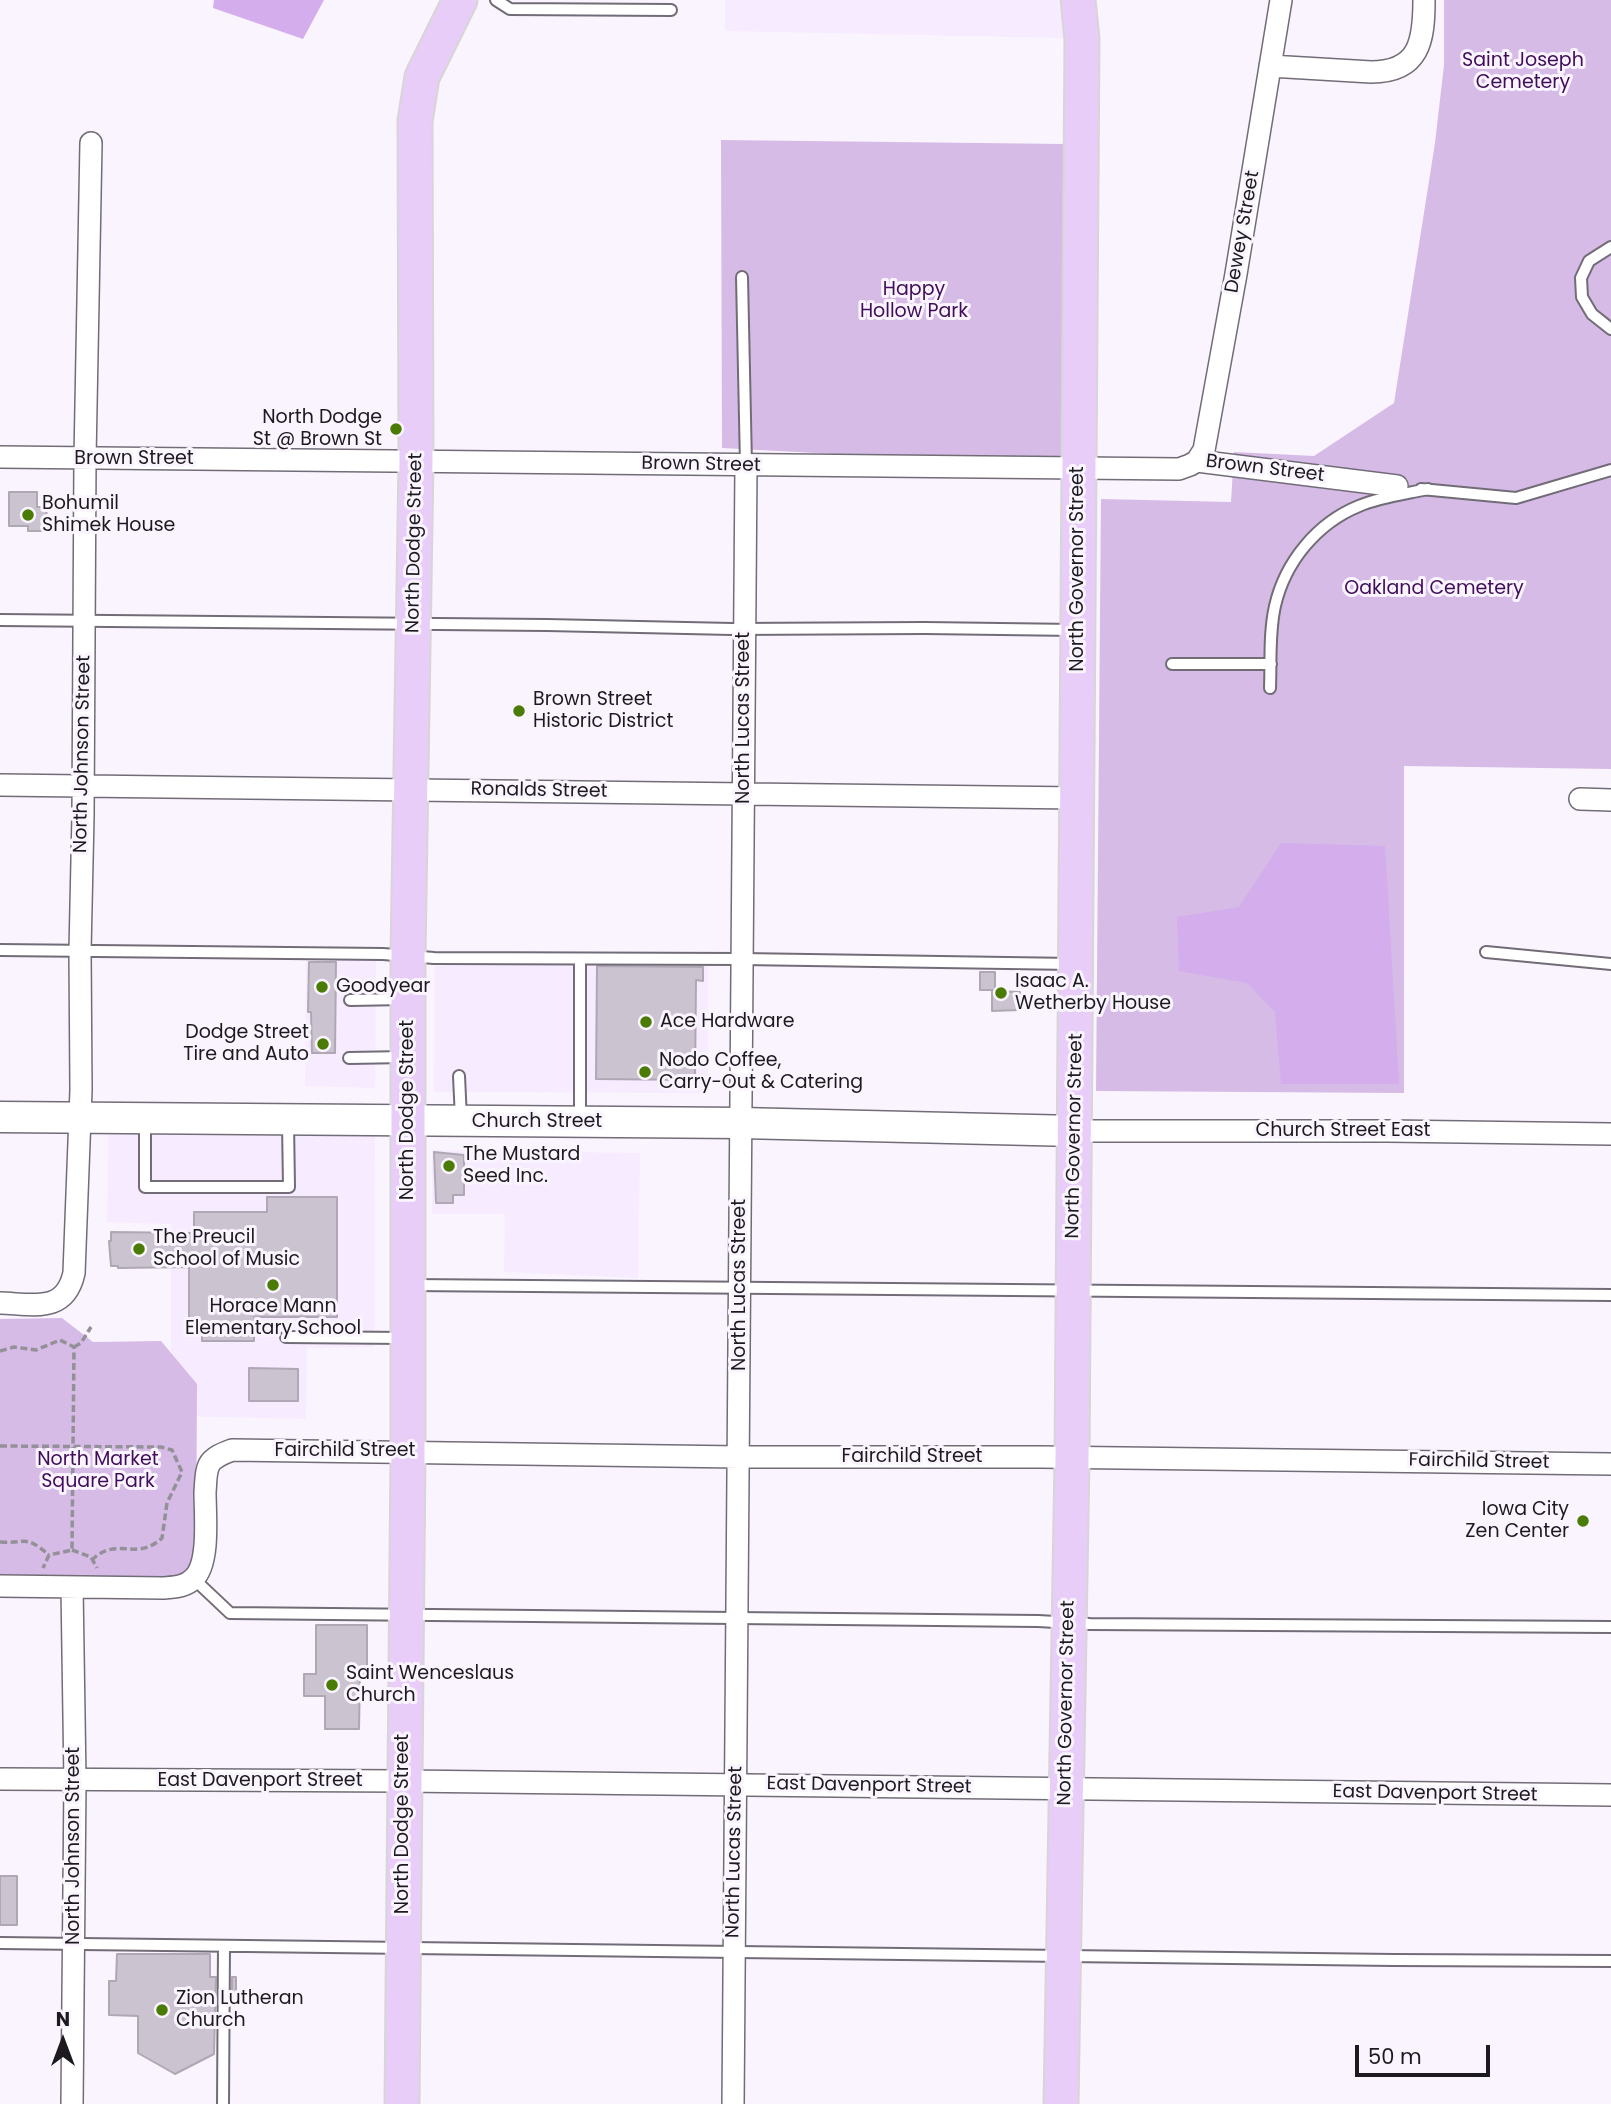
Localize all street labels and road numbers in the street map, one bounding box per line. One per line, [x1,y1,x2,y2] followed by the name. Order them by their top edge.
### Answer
[1221,169,1265,295] street label: Dewey Street
[74,448,194,470] street label: Brown Street
[1204,450,1326,488] street label: Brown Street
[402,453,428,633] street label: North Dodge Street
[641,453,761,477] street label: Brown Street
[1067,466,1089,672] street label: North Governor Street
[733,632,755,804] street label: North Lucas Street
[70,655,96,853] street label: North Johnson Street
[470,778,608,804] street label: Ronalds Street
[397,1020,419,1200] street label: North Dodge Street
[1062,1033,1088,1239] street label: North Governor Street
[472,1111,602,1133] street label: Church Street
[1256,1120,1430,1142] street label: Church Street East
[729,1199,751,1371] street label: North Lucas Street
[275,1440,415,1462] street label: Fairchild Street
[842,1446,982,1468] street label: Fairchild Street
[1408,1449,1550,1475] street label: Fairchild Street
[1054,1600,1080,1806] street label: North Governor Street
[392,1734,414,1914] street label: North Dodge Street
[63,1747,85,1945] street label: North Johnson Street
[722,1766,748,1938] street label: North Lucas Street
[157,1770,363,1792] street label: East Davenport Street
[766,1773,972,1799] street label: East Davenport Street
[1332,1781,1538,1807] street label: East Davenport Street

